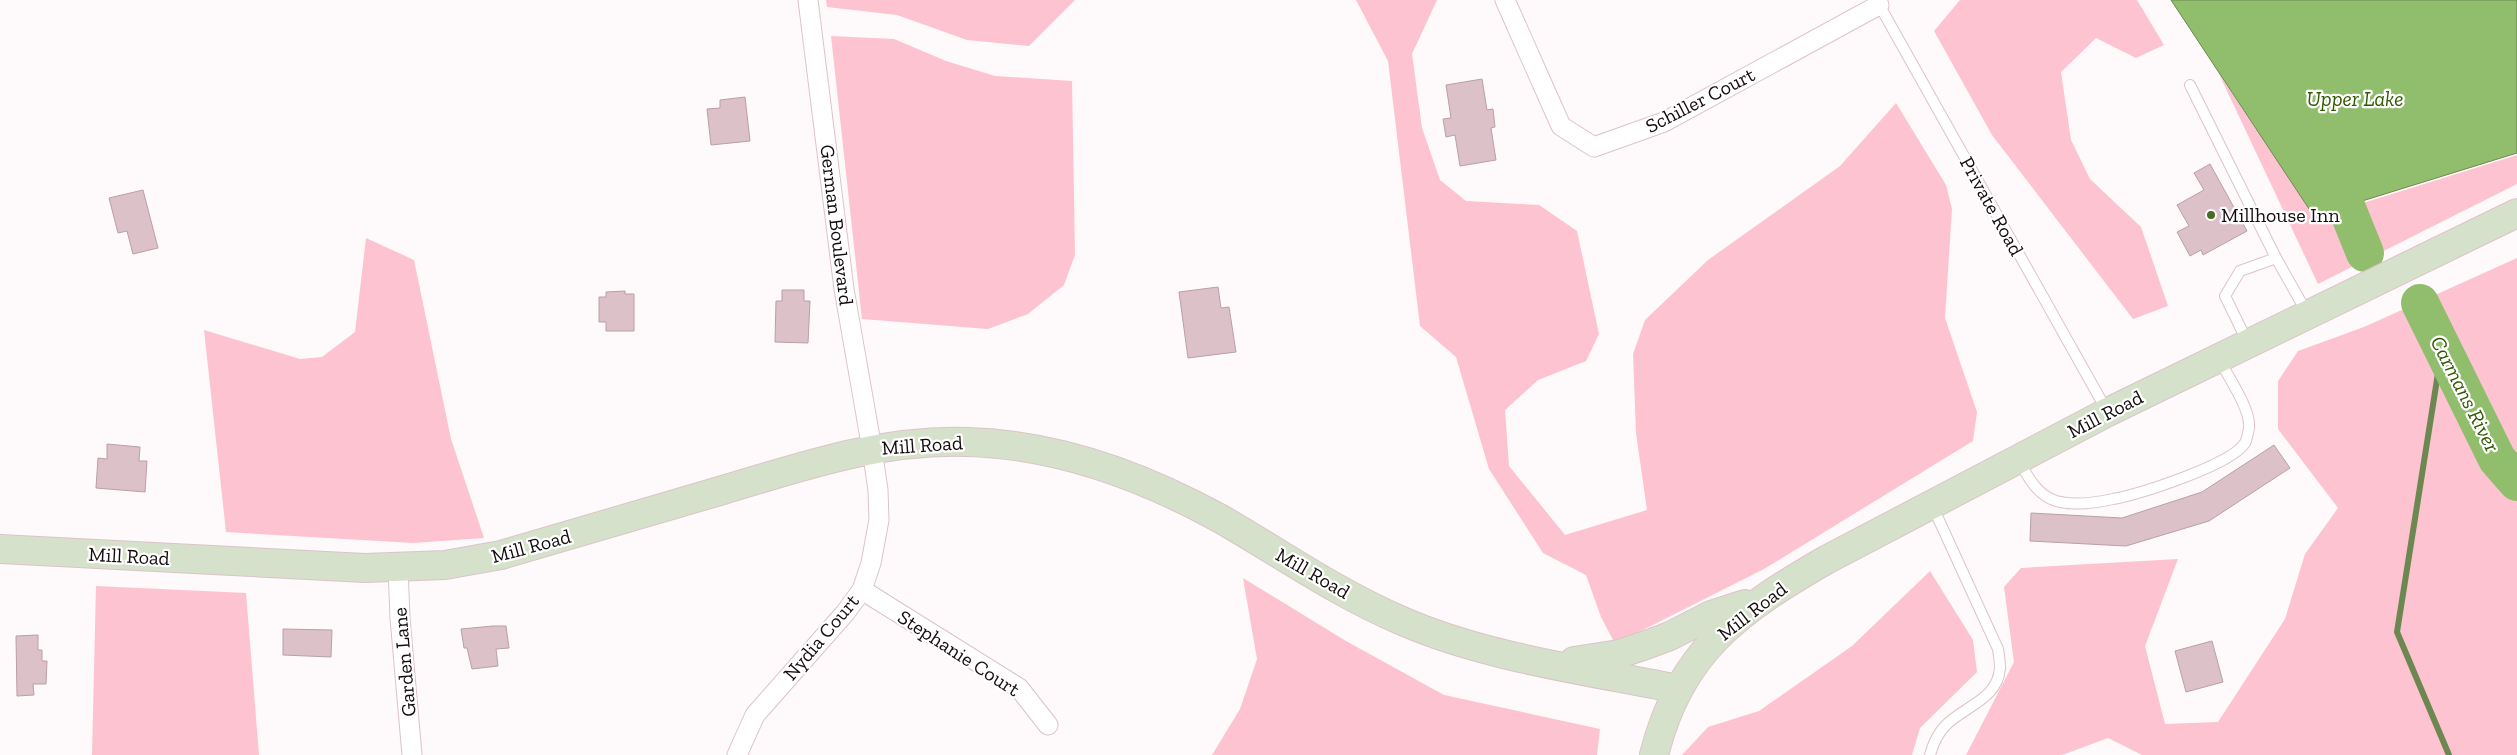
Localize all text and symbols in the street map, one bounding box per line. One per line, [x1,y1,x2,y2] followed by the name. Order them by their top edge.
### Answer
[1641,62,1759,138] street label: Schiller Court
[2307,86,2403,111] water label: Upper Lake
[815,143,859,307] street label: German Boulevard
[1955,152,2029,260] street label: Private Road
[2221,203,2340,227] place label: Millhouse Inn
[2205,209,2217,221] marker: Millhouse Inn
[2426,332,2506,457] water label: Carmans River
[2063,385,2147,443] street label: Mill Road
[881,430,963,460] street label: Mill Road
[489,524,573,568] street label: Mill Road
[88,542,170,570] street label: Mill Road
[1272,542,1354,604] street label: Mill Road
[1713,576,1791,646] street label: Mill Road
[778,589,864,685] street label: Nydia Court
[894,605,1025,702] street label: Stephanie Court
[387,606,421,718] street label: Garden Lane

